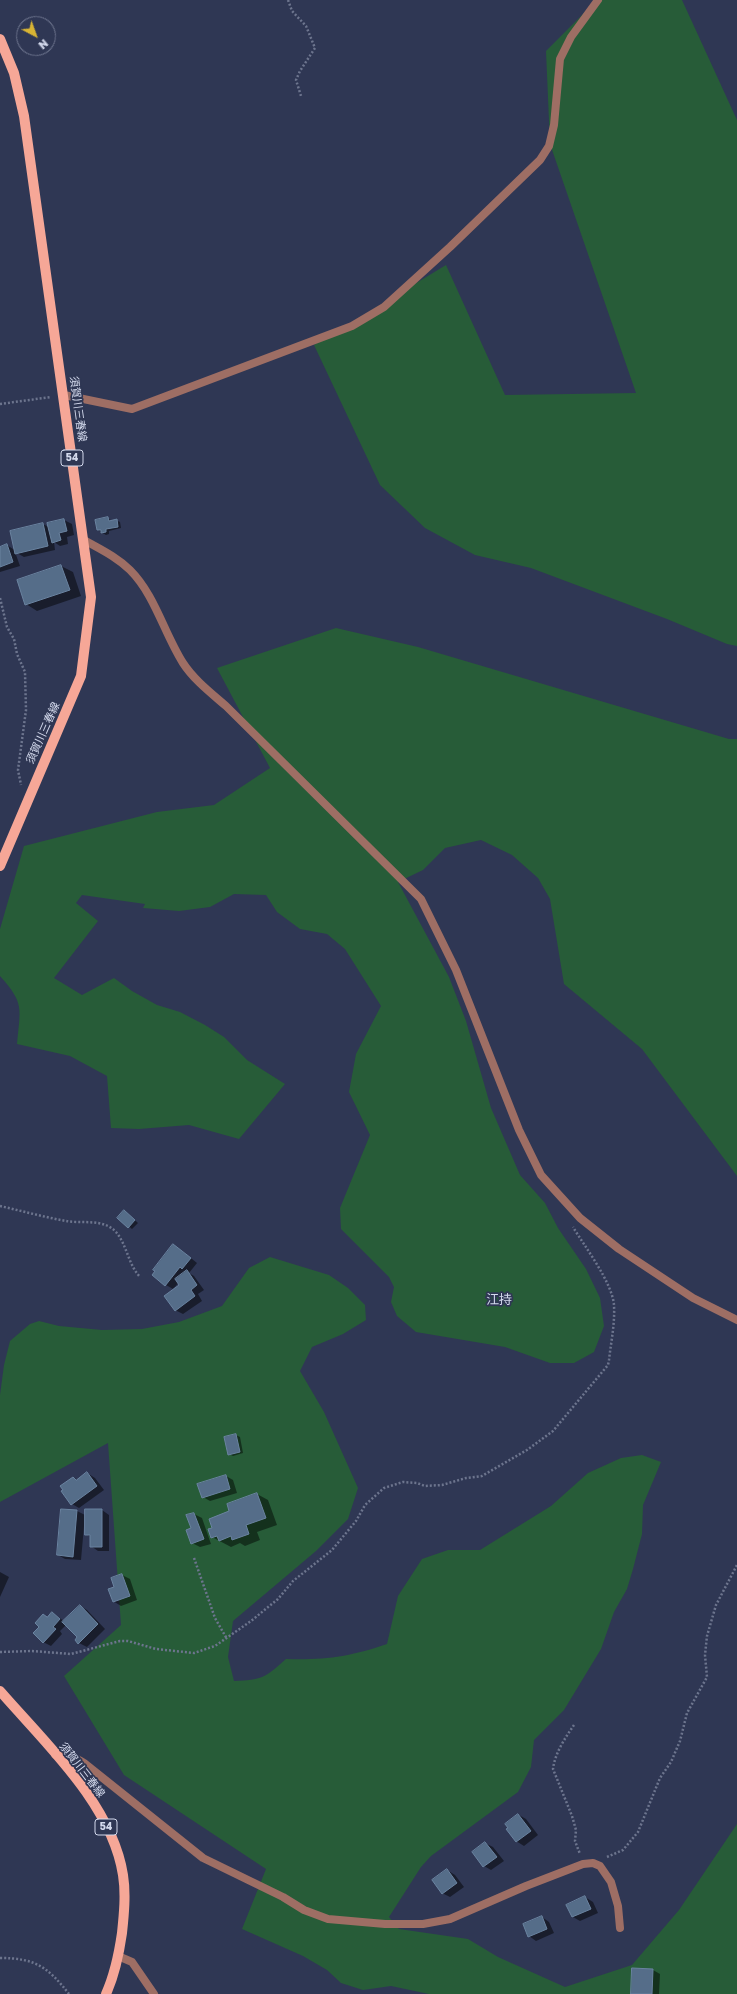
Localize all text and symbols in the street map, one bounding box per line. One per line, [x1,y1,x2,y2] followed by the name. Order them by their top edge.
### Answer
[16,16,56,56] north arrow
[36,37,51,52] text: N
[67,375,89,443] street label: 須賀川三春線
[61,450,83,466] road number: 54
[24,700,62,766] street label: 須賀川三春線
[486,1292,512,1308] district label: 江持
[56,1740,108,1800] street label: 須賀川三春線
[95,1819,117,1835] road number: 54

